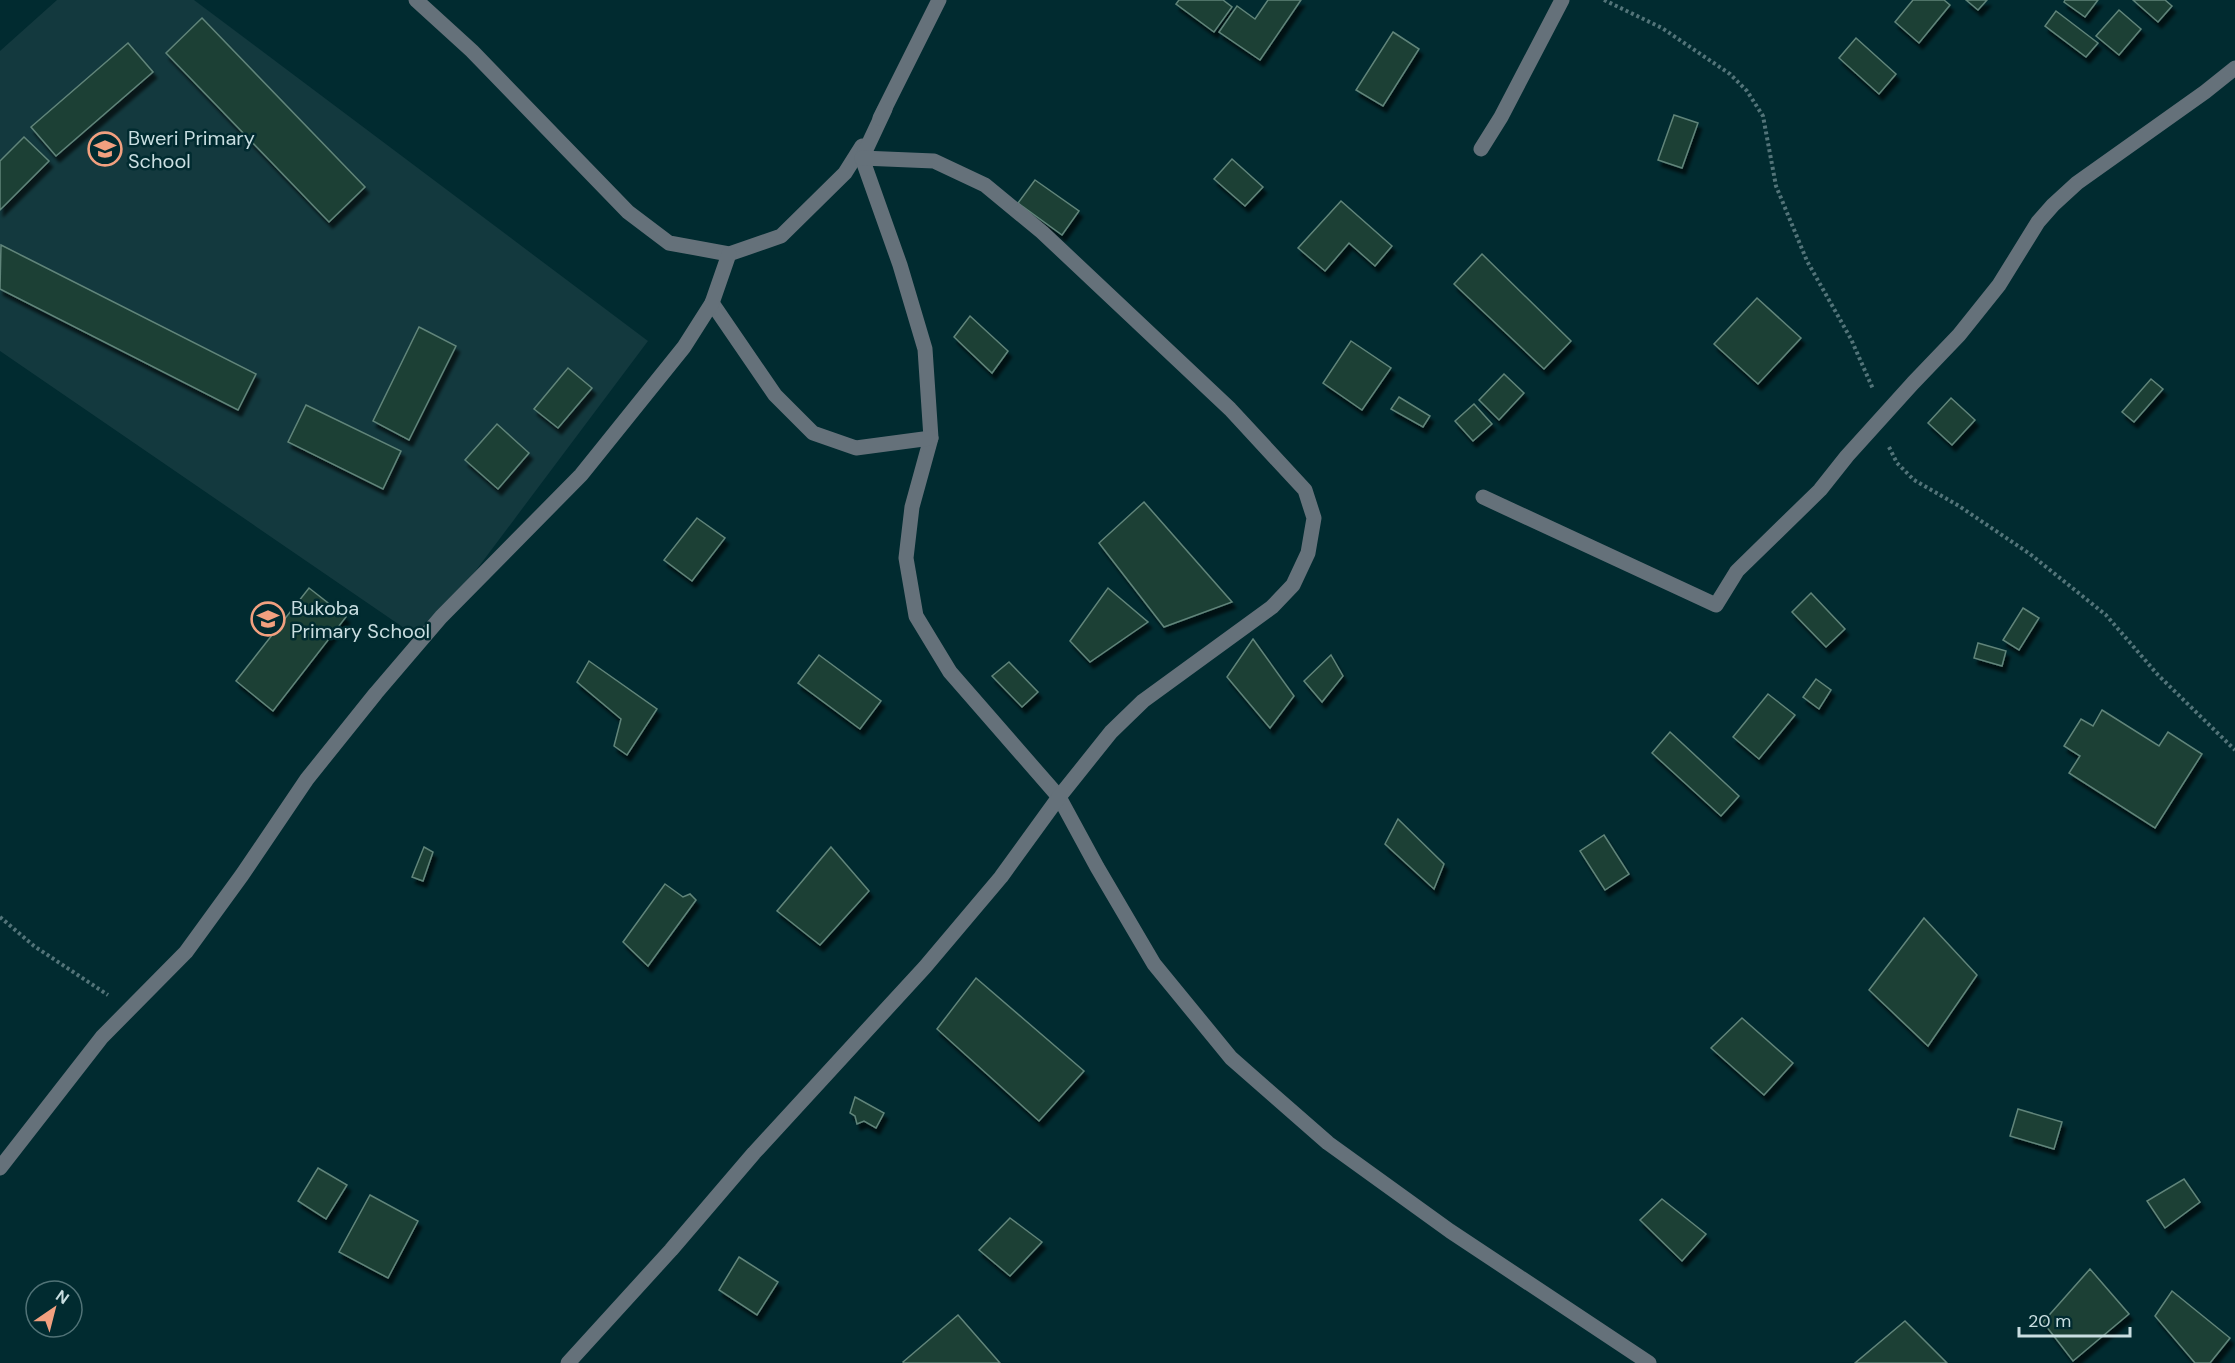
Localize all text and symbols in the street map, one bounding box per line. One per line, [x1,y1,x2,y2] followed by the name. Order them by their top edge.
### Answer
[128,125,255,174] place label: Bweri Primary School
[87,131,123,167] school or university icon: Bweri Primary School
[291,595,430,644] place label: Bukoba Primary School
[250,601,286,637] school or university icon: Bukoba Primary School
[24,1279,84,1339] north arrow
[52,1285,73,1309] text: N
[2019,1300,2130,1338] scale bar
[2028,1309,2071,1333] text: 20 m

